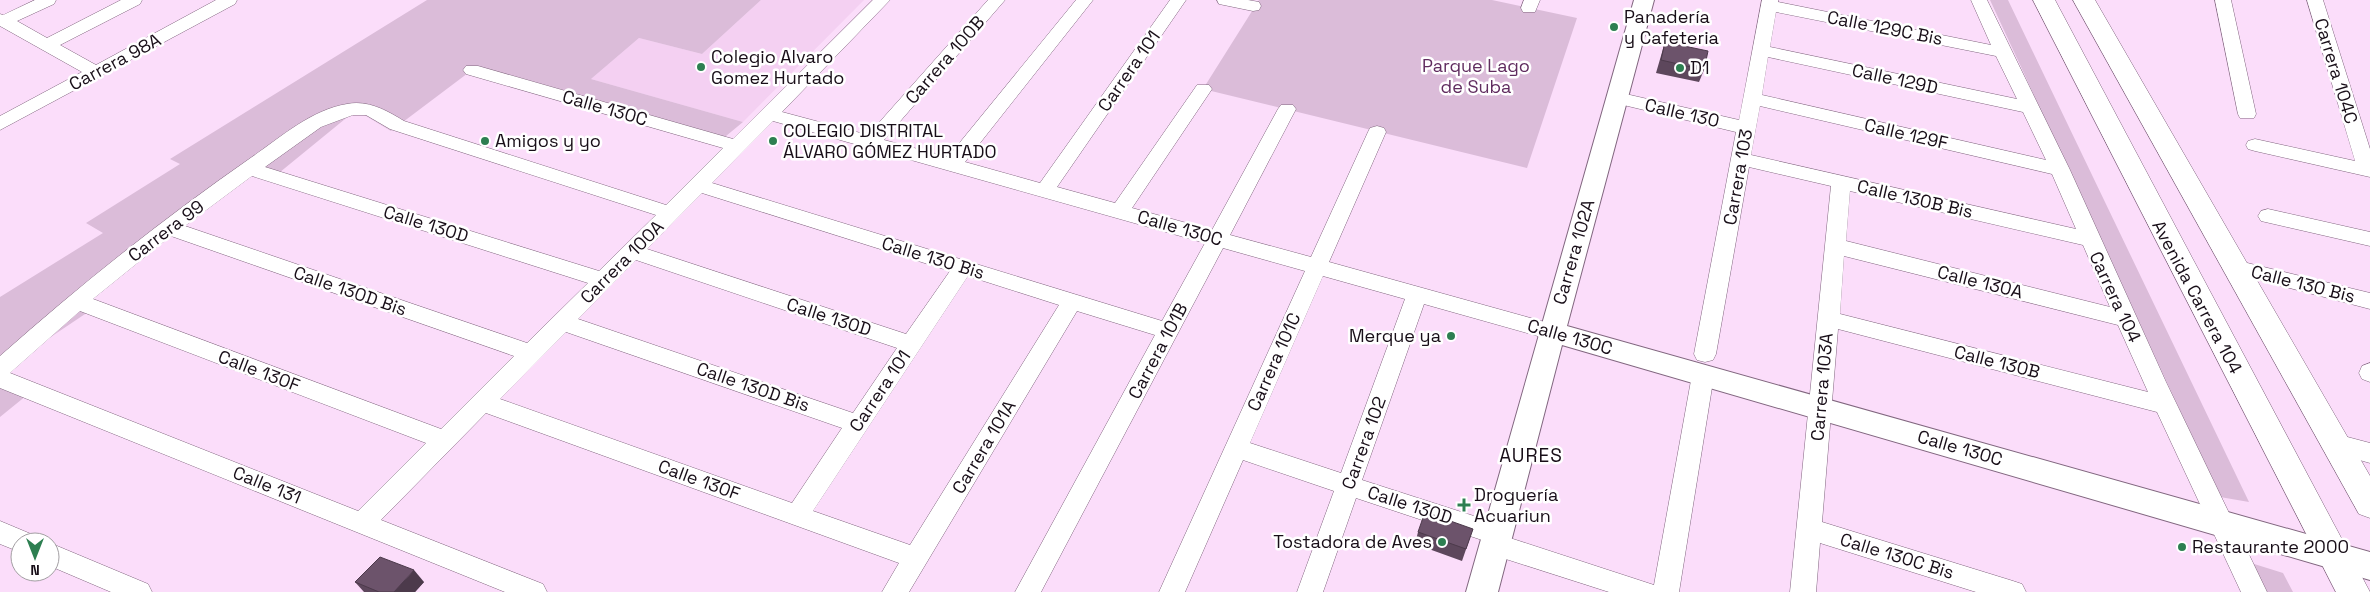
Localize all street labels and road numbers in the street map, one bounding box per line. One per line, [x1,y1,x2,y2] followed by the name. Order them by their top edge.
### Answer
[1825,5,1945,50] street label: Calle 129C Bis
[900,11,989,109] street label: Carrera 100B
[2310,15,2363,126] street label: Carrera 104C
[1092,26,1165,116] street label: Carrera 101
[65,28,165,95] street label: Carrera 98A
[1850,58,1940,99] street label: Calle 129D
[560,84,650,131] street label: Calle 130C
[1643,93,1722,132] street label: Calle 130
[1862,113,1950,154] street label: Calle 129F
[1718,127,1757,227] street label: Carrera 103
[1855,174,1975,223] street label: Calle 130B Bis
[123,195,208,267] street label: Carrera 99
[1548,197,1600,307] street label: Carrera 102A
[381,200,472,247] street label: Calle 130D
[1135,204,1225,251] street label: Calle 130C
[575,215,668,308] street label: Carrera 100A
[2147,216,2248,377] street label: Avenida Carrera 104
[879,231,987,284] street label: Calle 130 Bis
[2084,248,2146,346] street label: Carrera 104
[2249,259,2358,308] street label: Calle 130 Bis
[290,260,410,321] street label: Calle 130D Bis
[1935,260,2025,303] street label: Calle 130A
[784,292,875,341] street label: Calle 130D
[1123,299,1193,403] street label: Carrera 101B
[1242,309,1305,415] street label: Carrera 101C
[1525,313,1615,360] street label: Calle 130C
[1805,332,1838,442] street label: Carrera 103A
[1952,340,2043,383] street label: Calle 130B
[215,344,304,397] street label: Calle 130F
[844,345,915,436] street label: Carrera 101
[693,356,813,417] street label: Calle 130D Bis
[1336,393,1391,492] street label: Carrera 102
[947,396,1021,498] street label: Carrera 101A
[1915,424,2005,471] street label: Calle 130C
[655,454,744,505] street label: Calle 130F
[230,460,305,509] street label: Calle 131
[1365,480,1456,529] street label: Calle 130D
[1837,527,1957,584] street label: Calle 130C Bis

